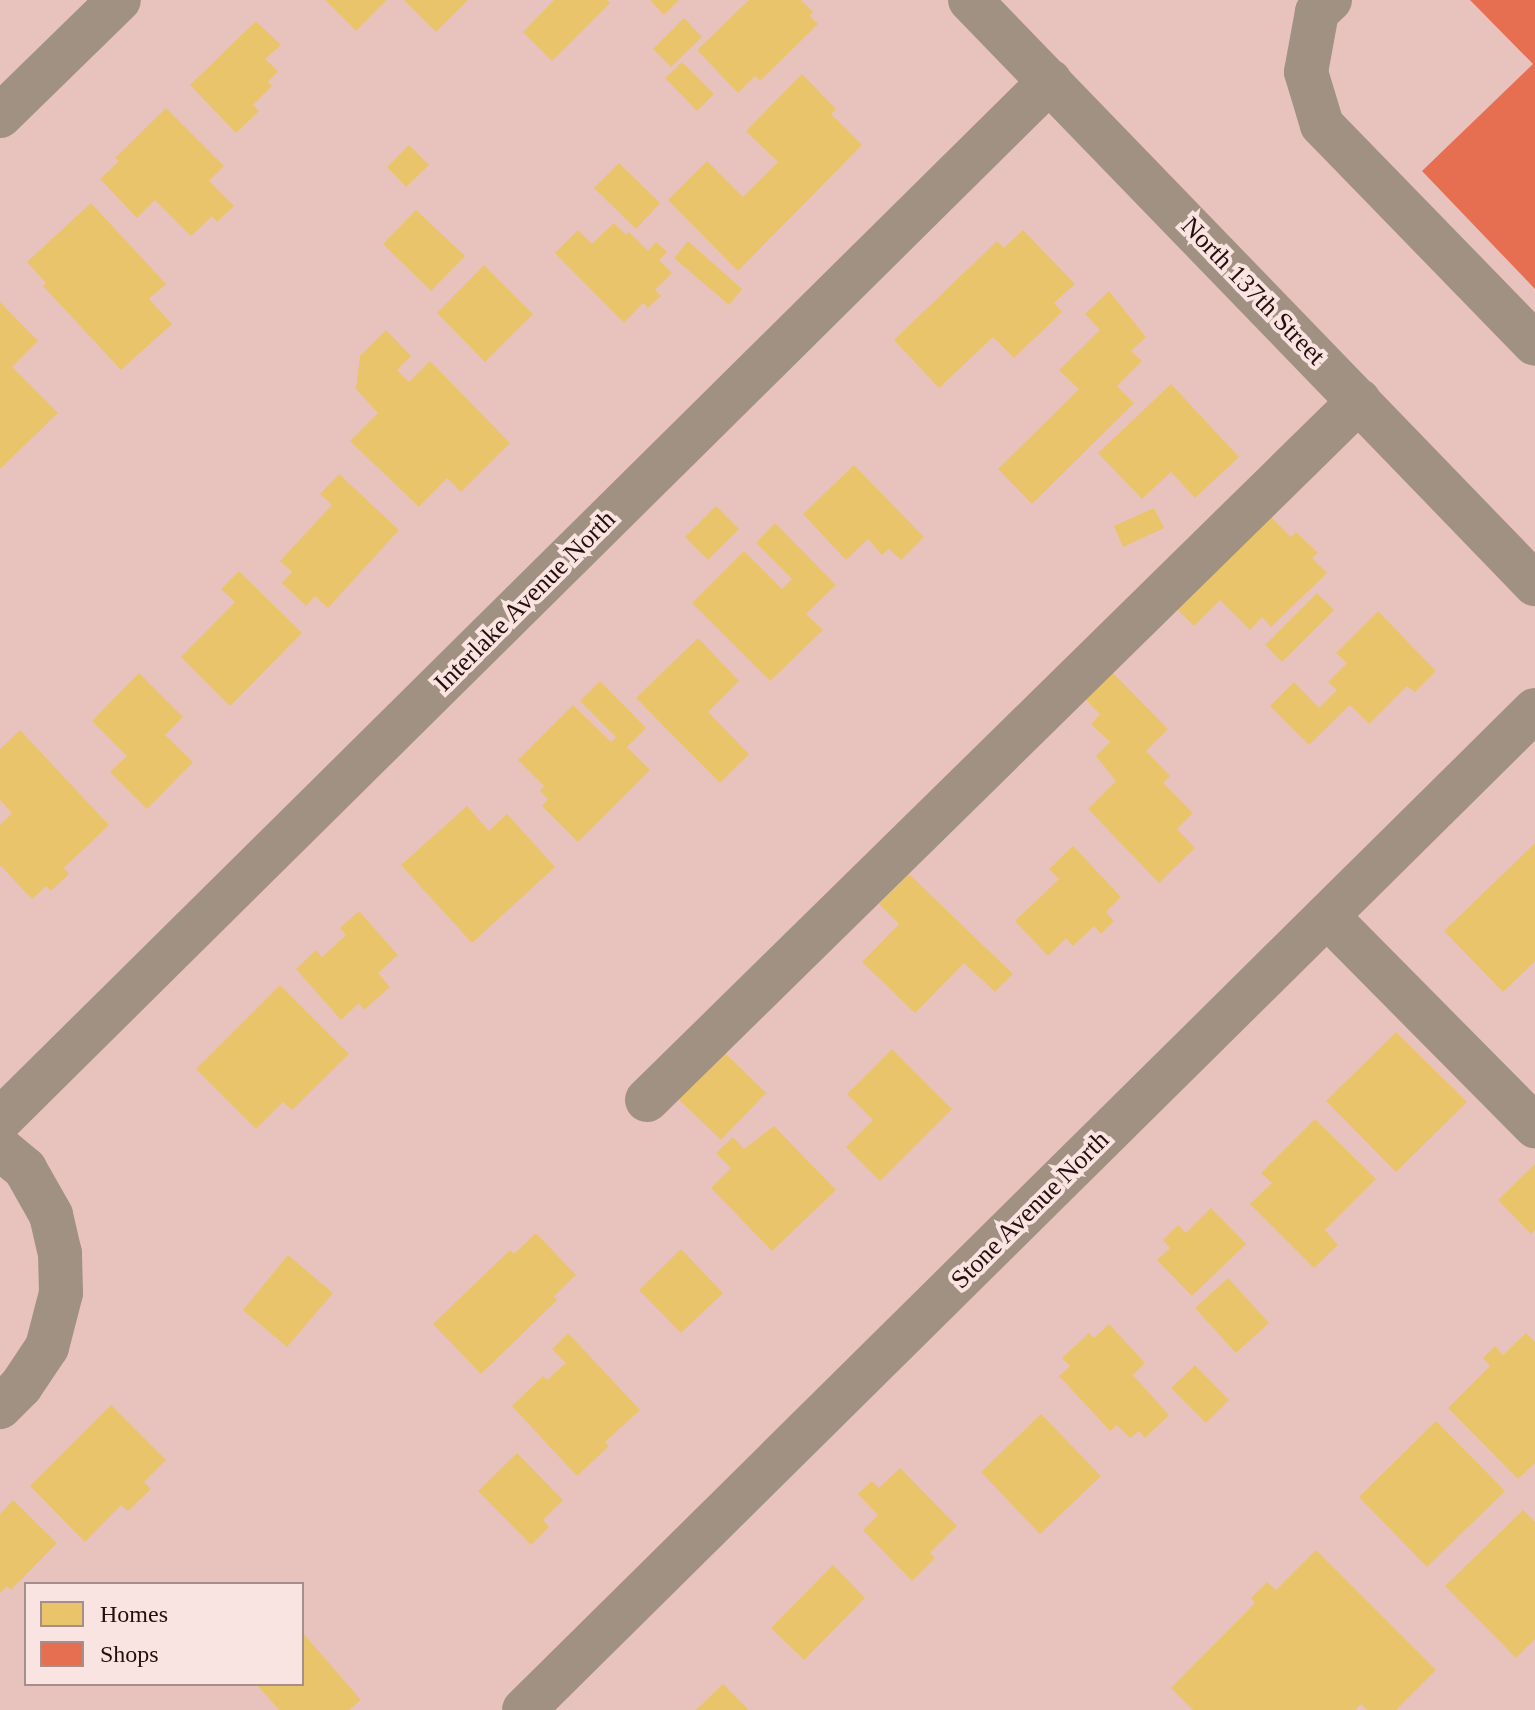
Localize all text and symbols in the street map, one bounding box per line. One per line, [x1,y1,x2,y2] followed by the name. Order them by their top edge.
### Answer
[1175,211,1331,371] street label: North 137th Street
[427,503,623,699] street label: Interlake Avenue North
[944,1124,1116,1296] street label: Stone Avenue North
[24,1582,304,1686] legend
[100,1601,168,1627] text: Homes
[100,1641,159,1667] text: Shops

